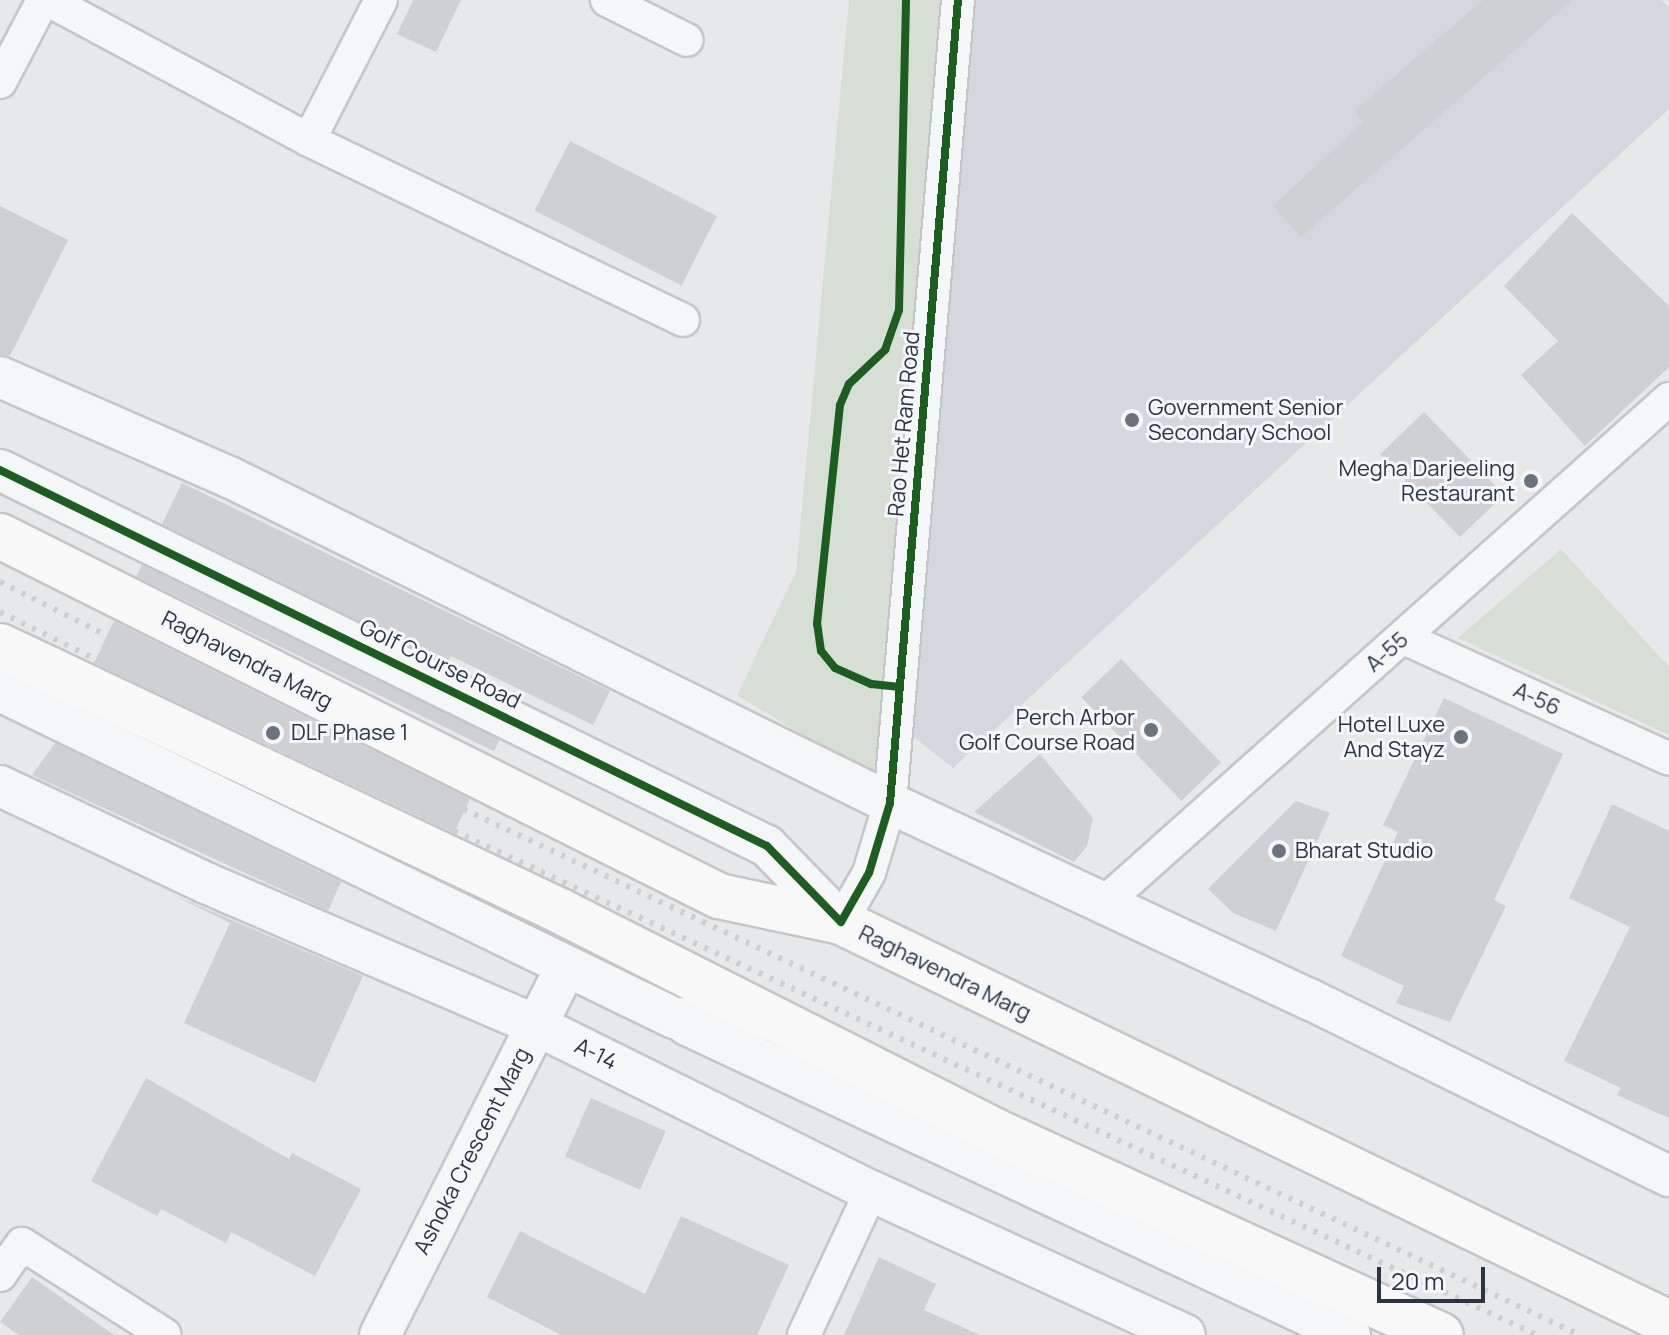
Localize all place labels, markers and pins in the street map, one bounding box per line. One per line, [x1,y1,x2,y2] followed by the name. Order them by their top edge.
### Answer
[1148,394,1343,446] place label: Government Senior Secondary School
[1123,411,1141,429] marker: Government Senior Secondary School
[1338,455,1515,506] place label: Megha Darjeeling Restaurant
[1522,472,1540,490] marker: Megha Darjeeling Restaurant
[959,704,1135,756] place label: Perch Arbor Golf Course Road
[1338,711,1445,762] place label: Hotel Luxe And Stayz
[291,720,408,746] place label: DLF Phase 1
[1142,721,1160,739] marker: Perch Arbor Golf Course Road
[262,722,284,744] marker: DLF Phase 1
[1452,728,1470,746] marker: Hotel Luxe And Stayz
[1295,838,1433,864] place label: Bharat Studio
[1270,842,1288,860] marker: Bharat Studio

